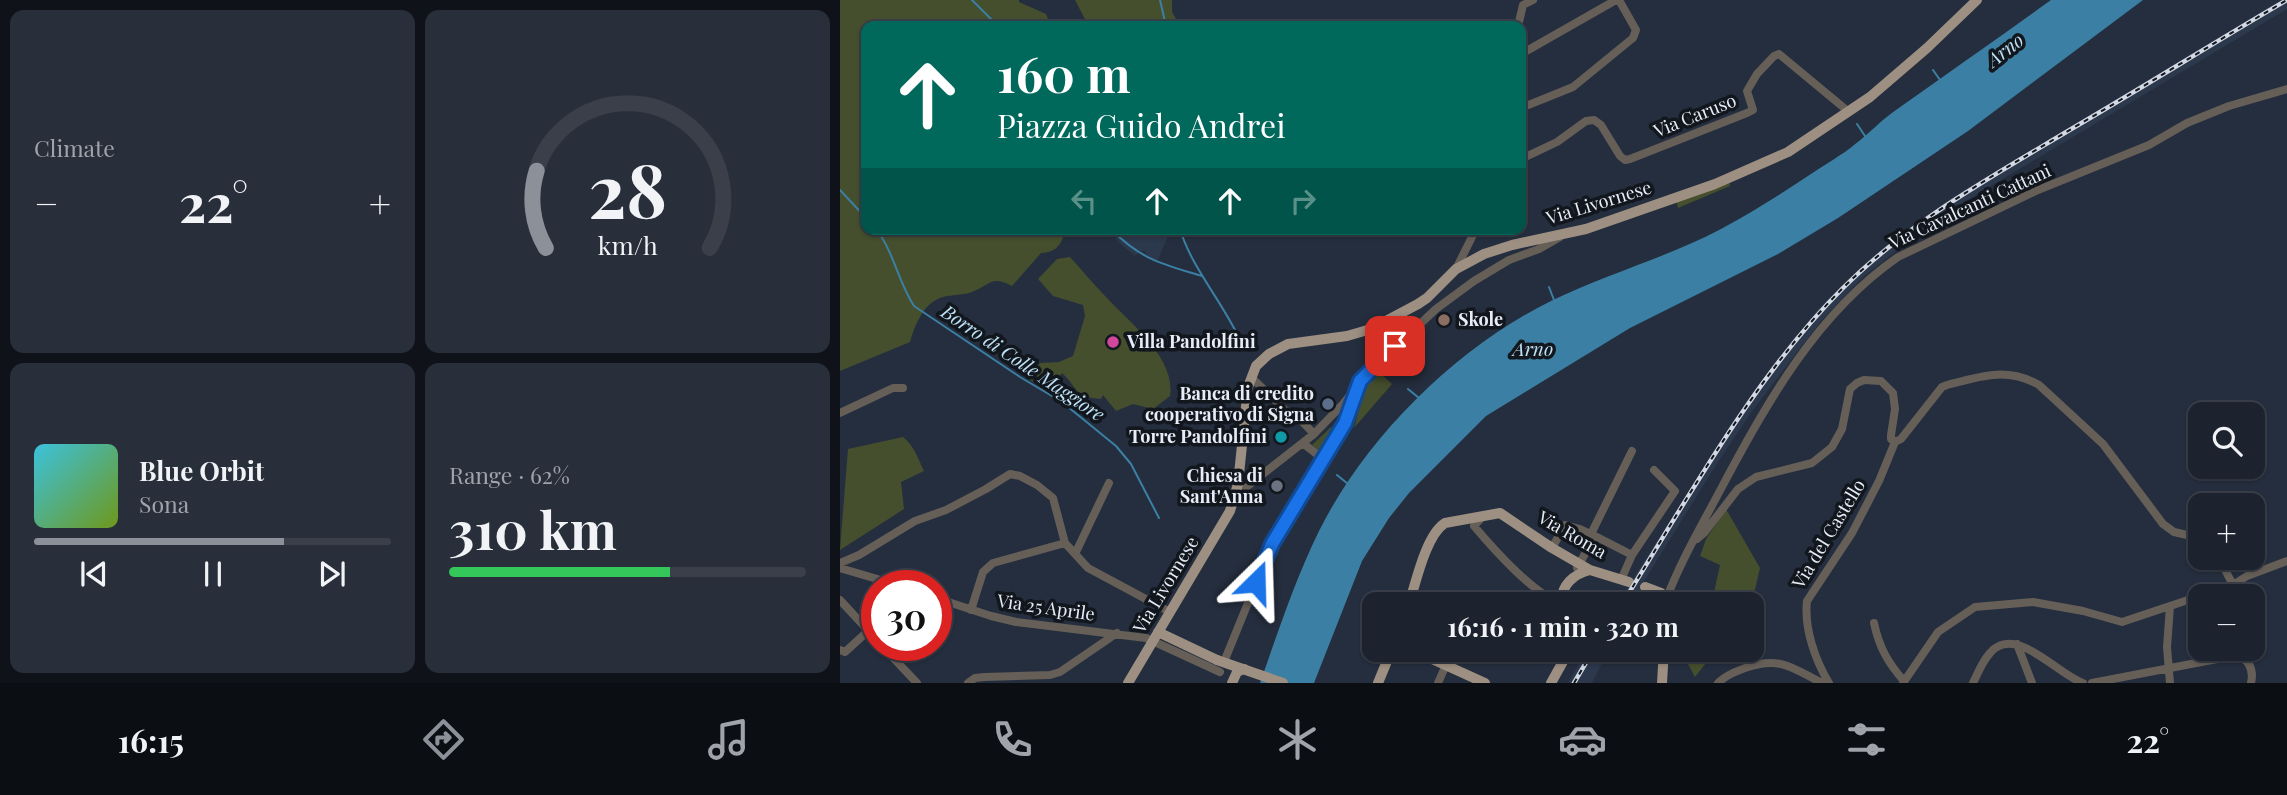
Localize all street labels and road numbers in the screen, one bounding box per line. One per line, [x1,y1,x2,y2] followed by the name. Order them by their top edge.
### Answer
[1649,88,1740,143] street label: Via Caruso
[1884,158,2054,255] street label: Via Cavalcanti Cattani
[1542,175,1654,230] street label: Via Livornese
[1786,474,1870,593] street label: Via del Castello
[1533,504,1611,563] street label: Via Roma
[1126,532,1203,638] street label: Via Livornese
[995,588,1096,626] street label: Via 25 Aprile

